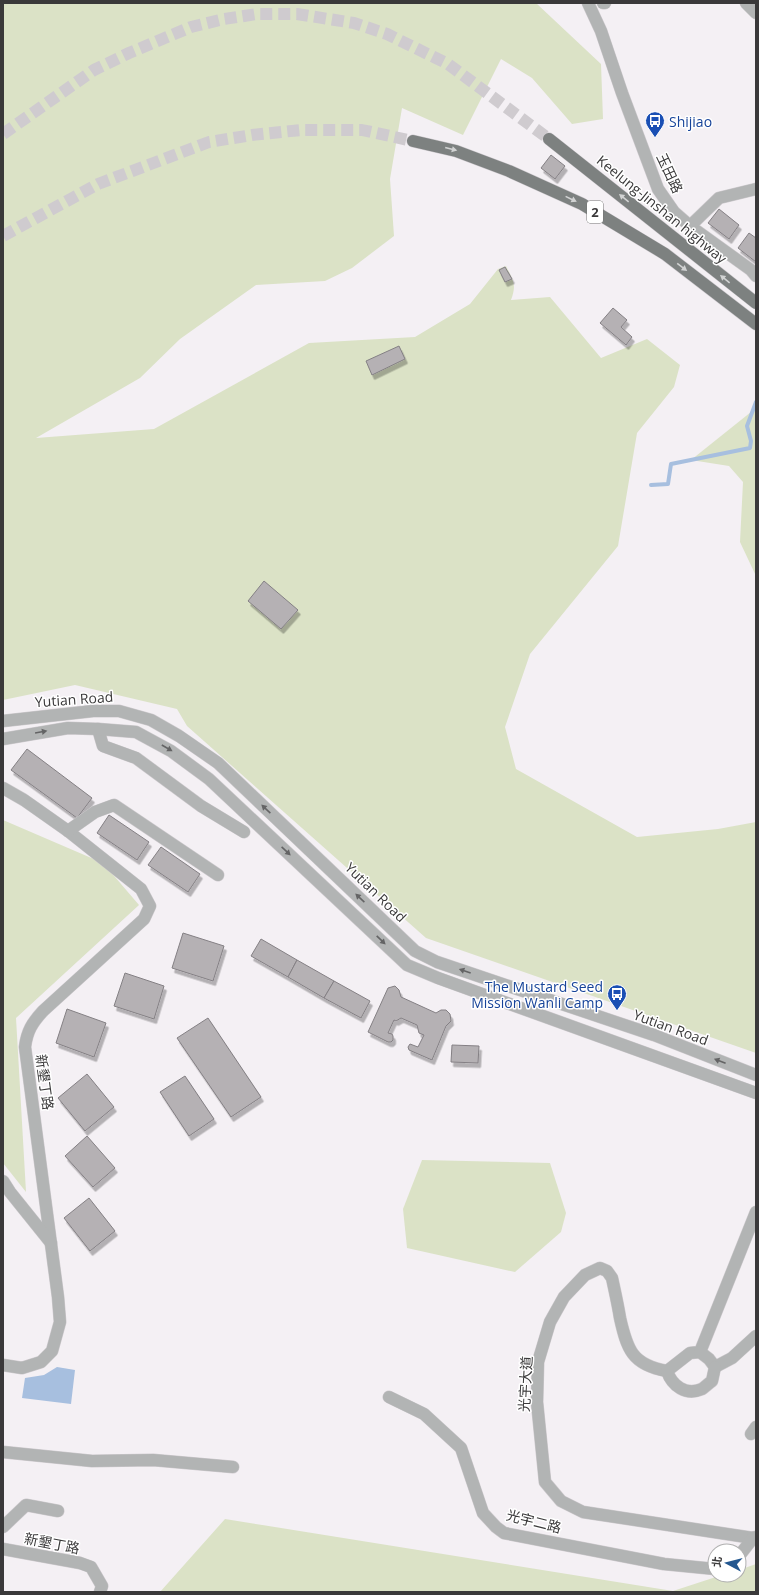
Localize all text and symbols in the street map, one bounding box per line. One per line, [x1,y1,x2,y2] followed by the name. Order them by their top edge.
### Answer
[644,110,666,138] bus stop icon: Shijiao
[669,112,712,131] place label: Shijiao
[445,147,457,153] one-way arrow
[653,150,687,196] street label: 玉田路
[593,151,732,268] street label: Keelung-Jinshan highway
[618,194,629,203] one-way arrow
[565,196,577,202] one-way arrow
[587,201,603,223] road number: 2
[676,263,687,271] one-way arrow
[720,275,731,283] one-way arrow
[34,687,114,711] street label: Yutian Road
[35,729,48,735] one-way arrow
[161,745,173,752] one-way arrow
[261,804,271,813] one-way arrow
[281,847,291,856] one-way arrow
[341,858,411,926] street label: Yutian Road
[356,894,365,903] one-way arrow
[376,935,386,945] one-way arrow
[459,968,471,974] one-way arrow
[471,977,603,1012] place label: The Mustard Seed Mission Wanli Camp
[606,983,628,1011] bus stop icon: The Mustard Seed Mission Wanli Camp
[631,1005,711,1049] street label: Yutian Road
[32,1053,58,1111] street label: 新墾丁路
[714,1058,725,1064] one-way arrow
[514,1356,536,1412] street label: 光宇大道
[505,1505,563,1537] street label: 光宇二路
[23,1528,81,1558] street label: 新墾丁路
[707,1543,747,1583] north arrow
[708,1555,725,1568] text: 北

